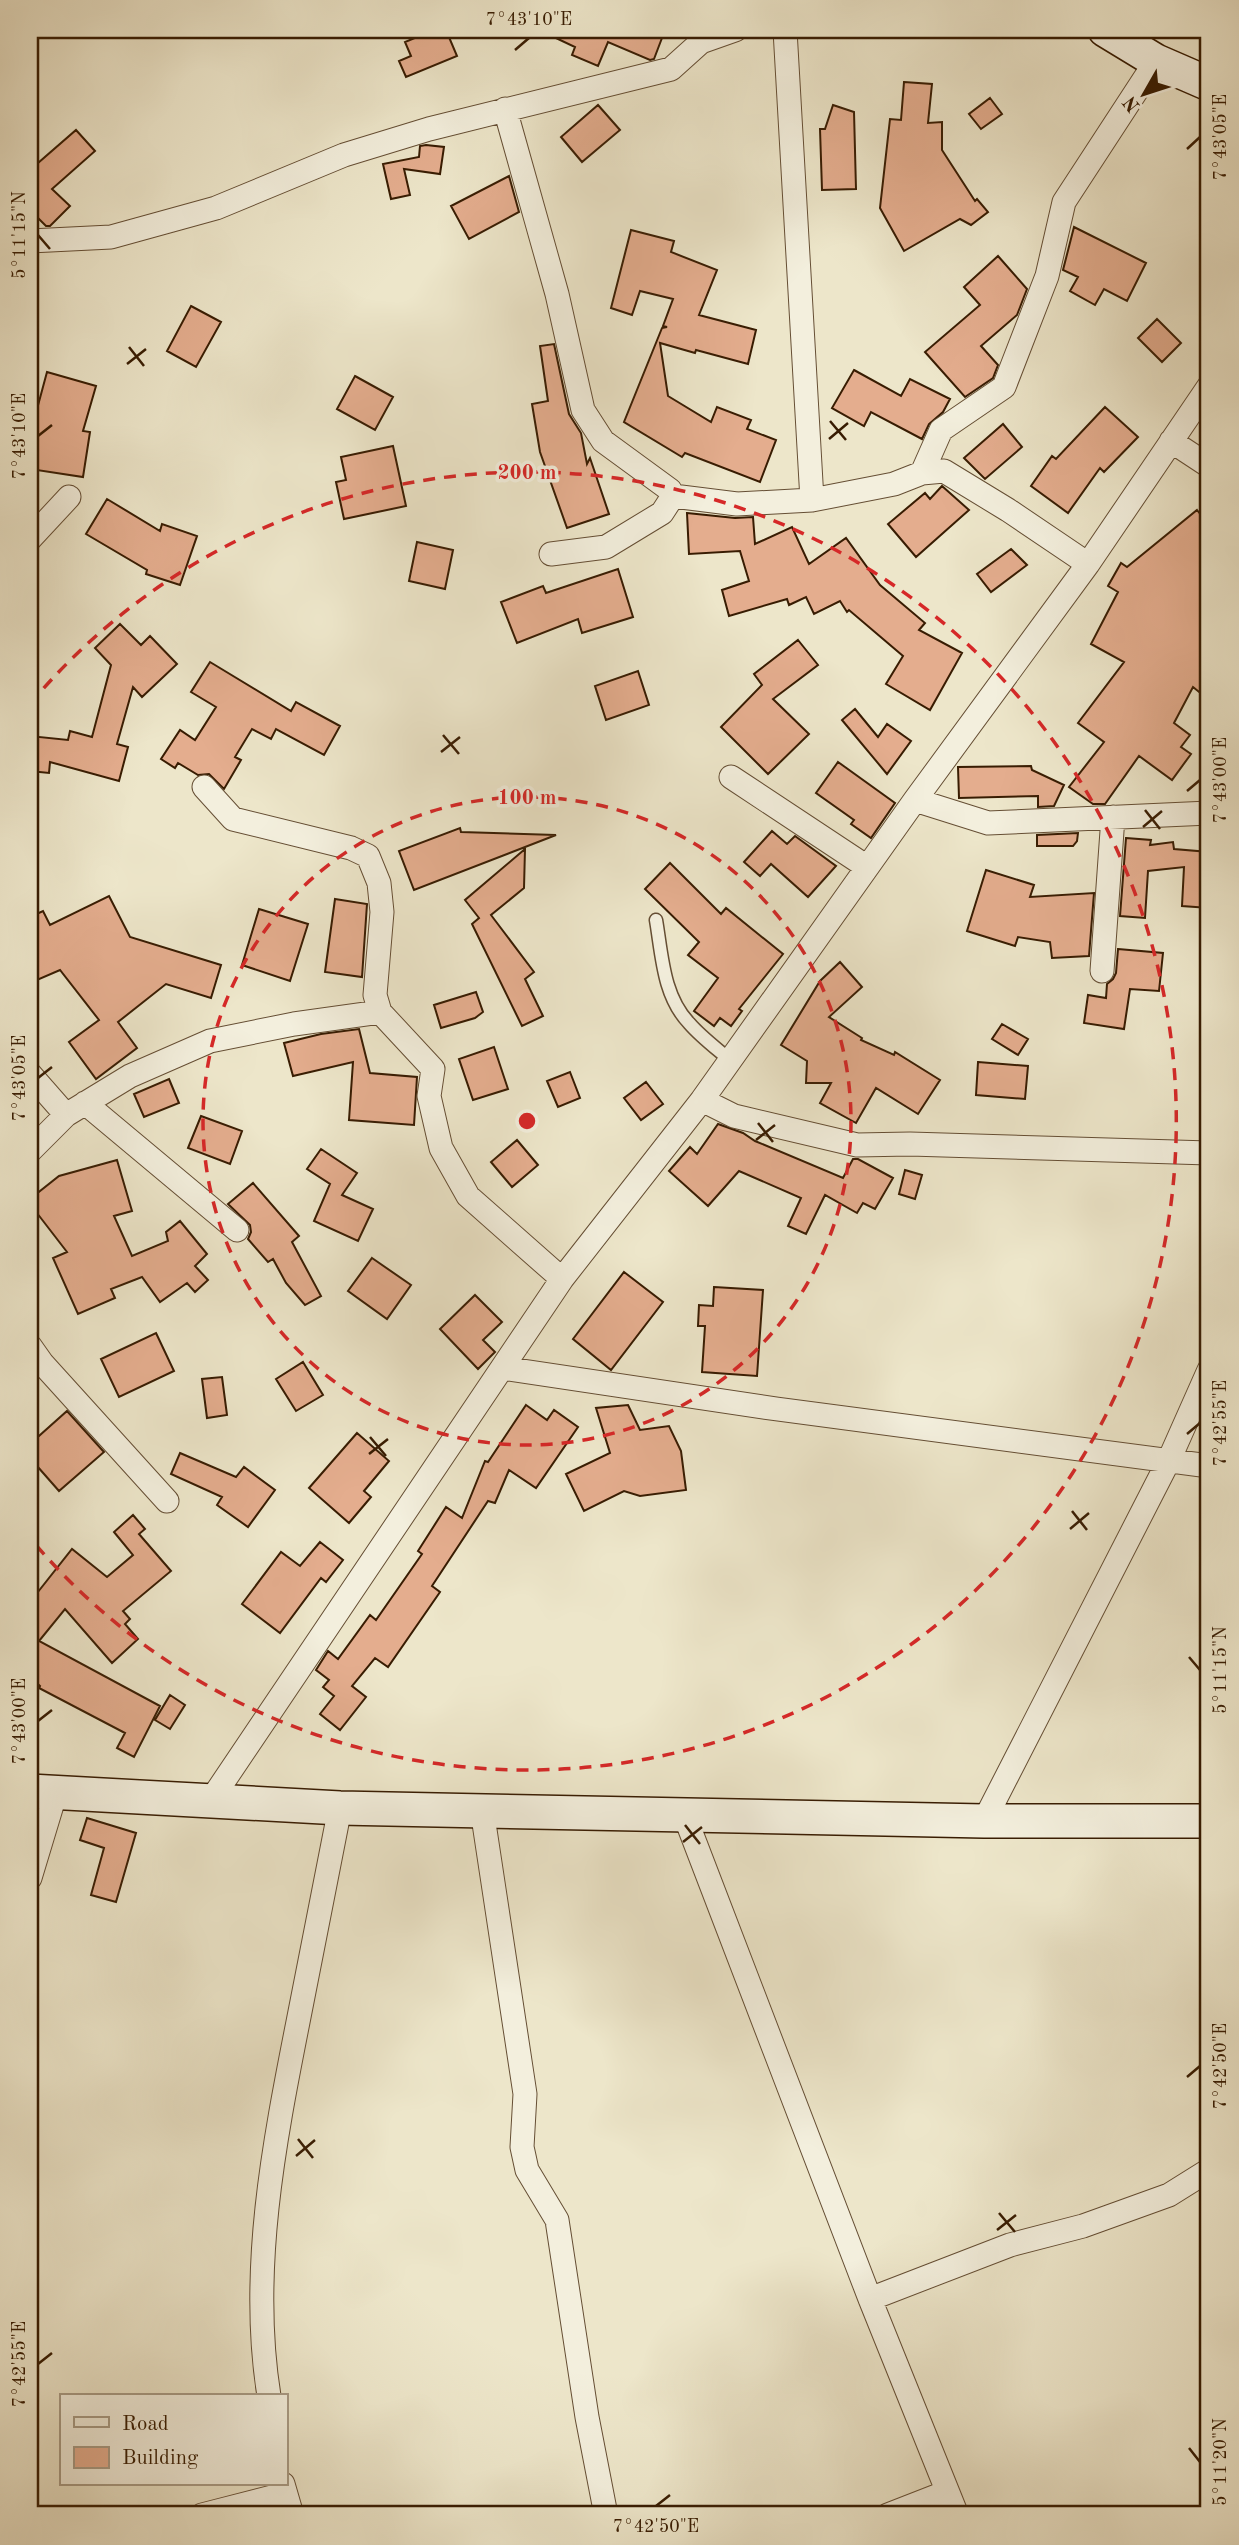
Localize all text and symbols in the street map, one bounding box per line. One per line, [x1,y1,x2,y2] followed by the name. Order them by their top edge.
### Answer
[486,11,572,29] text: 7°43'10"E
[1110,60,1180,130] north arrow
[1120,91,1145,115] text: N
[1212,94,1230,180] text: 7°43'05"E
[11,191,29,279] text: 5°11'15"N
[11,393,29,479] text: 7°43'10"E
[497,463,557,484] text: 200 m
[1212,737,1230,823] text: 7°43'00"E
[497,788,557,809] text: 100 m
[11,1035,29,1121] text: 7°43'05"E
[515,1109,539,1133] centre of rings
[1212,1380,1230,1466] text: 7°42'55"E
[1212,1626,1230,1714] text: 5°11'15"N
[11,1678,29,1764] text: 7°43'00"E
[1212,2023,1230,2109] text: 7°42'50"E
[11,2321,29,2407] text: 7°42'55"E
[60,2394,287,2486] legend
[122,2414,169,2435] text: Road
[1212,2418,1230,2506] text: 5°11'20"N
[122,2448,199,2469] text: Building
[613,2518,699,2536] text: 7°42'50"E

